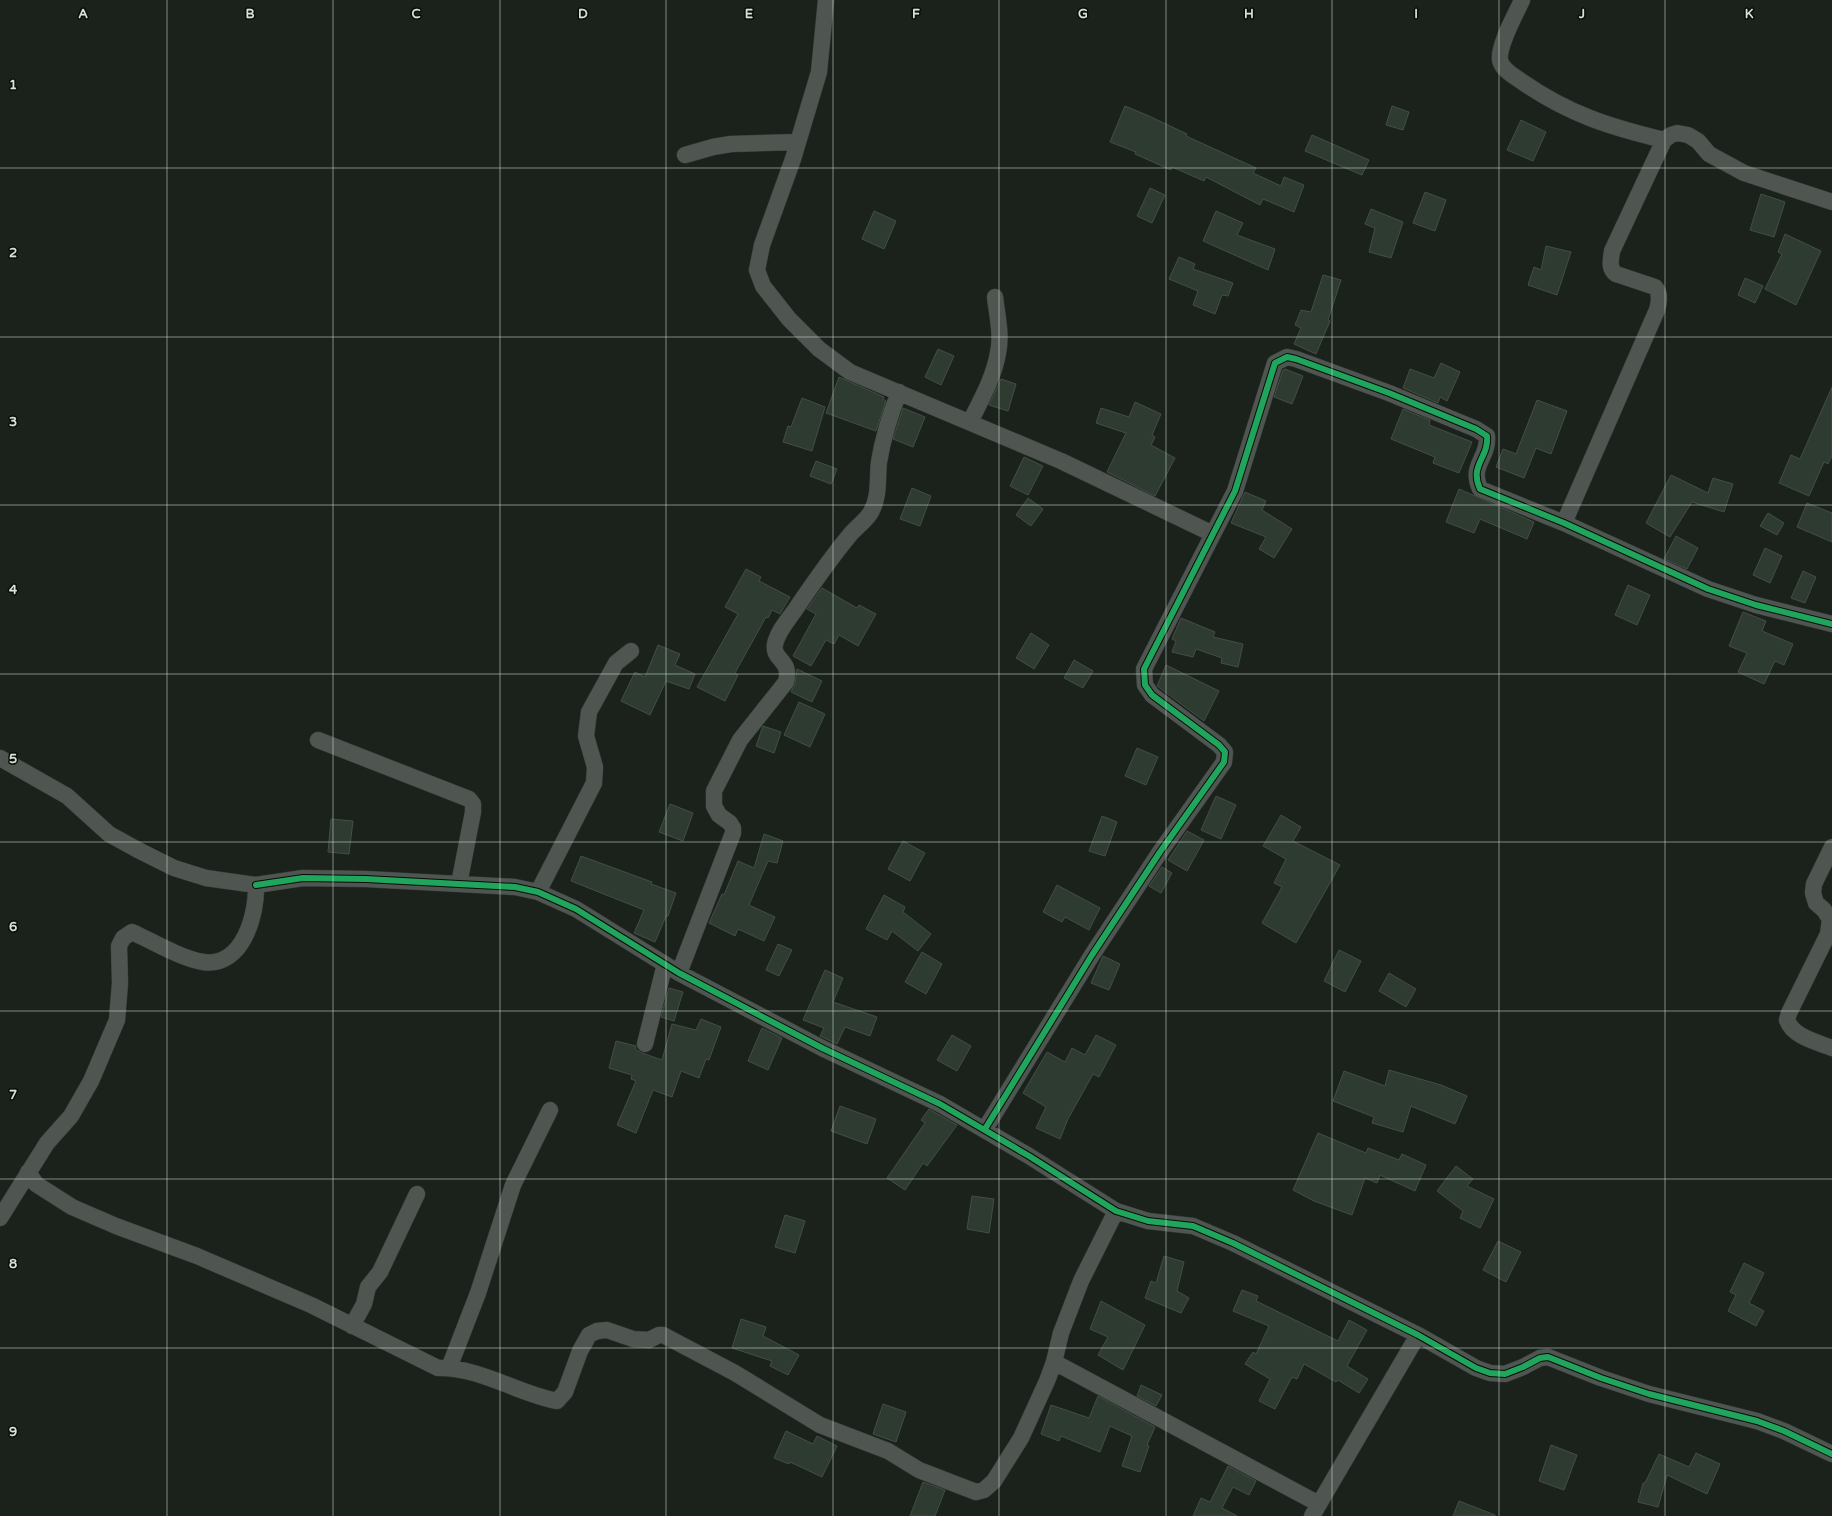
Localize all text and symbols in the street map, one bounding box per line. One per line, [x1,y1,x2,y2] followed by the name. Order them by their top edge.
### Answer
[78,6,88,22] text: A
[245,6,255,22] text: B
[411,6,421,22] text: C
[578,6,588,22] text: D
[745,6,753,22] text: E
[912,6,920,22] text: F
[1078,6,1088,22] text: G
[1244,6,1254,22] text: H
[1414,6,1418,22] text: I
[1578,6,1585,22] text: J
[1745,6,1754,22] text: K
[9,77,17,93] text: 1
[9,245,17,261] text: 2
[9,414,17,430] text: 3
[9,582,18,598] text: 4
[9,751,17,767] text: 5
[9,919,17,935] text: 6
[9,1087,17,1103] text: 7
[9,1256,17,1272] text: 8
[9,1424,17,1440] text: 9

